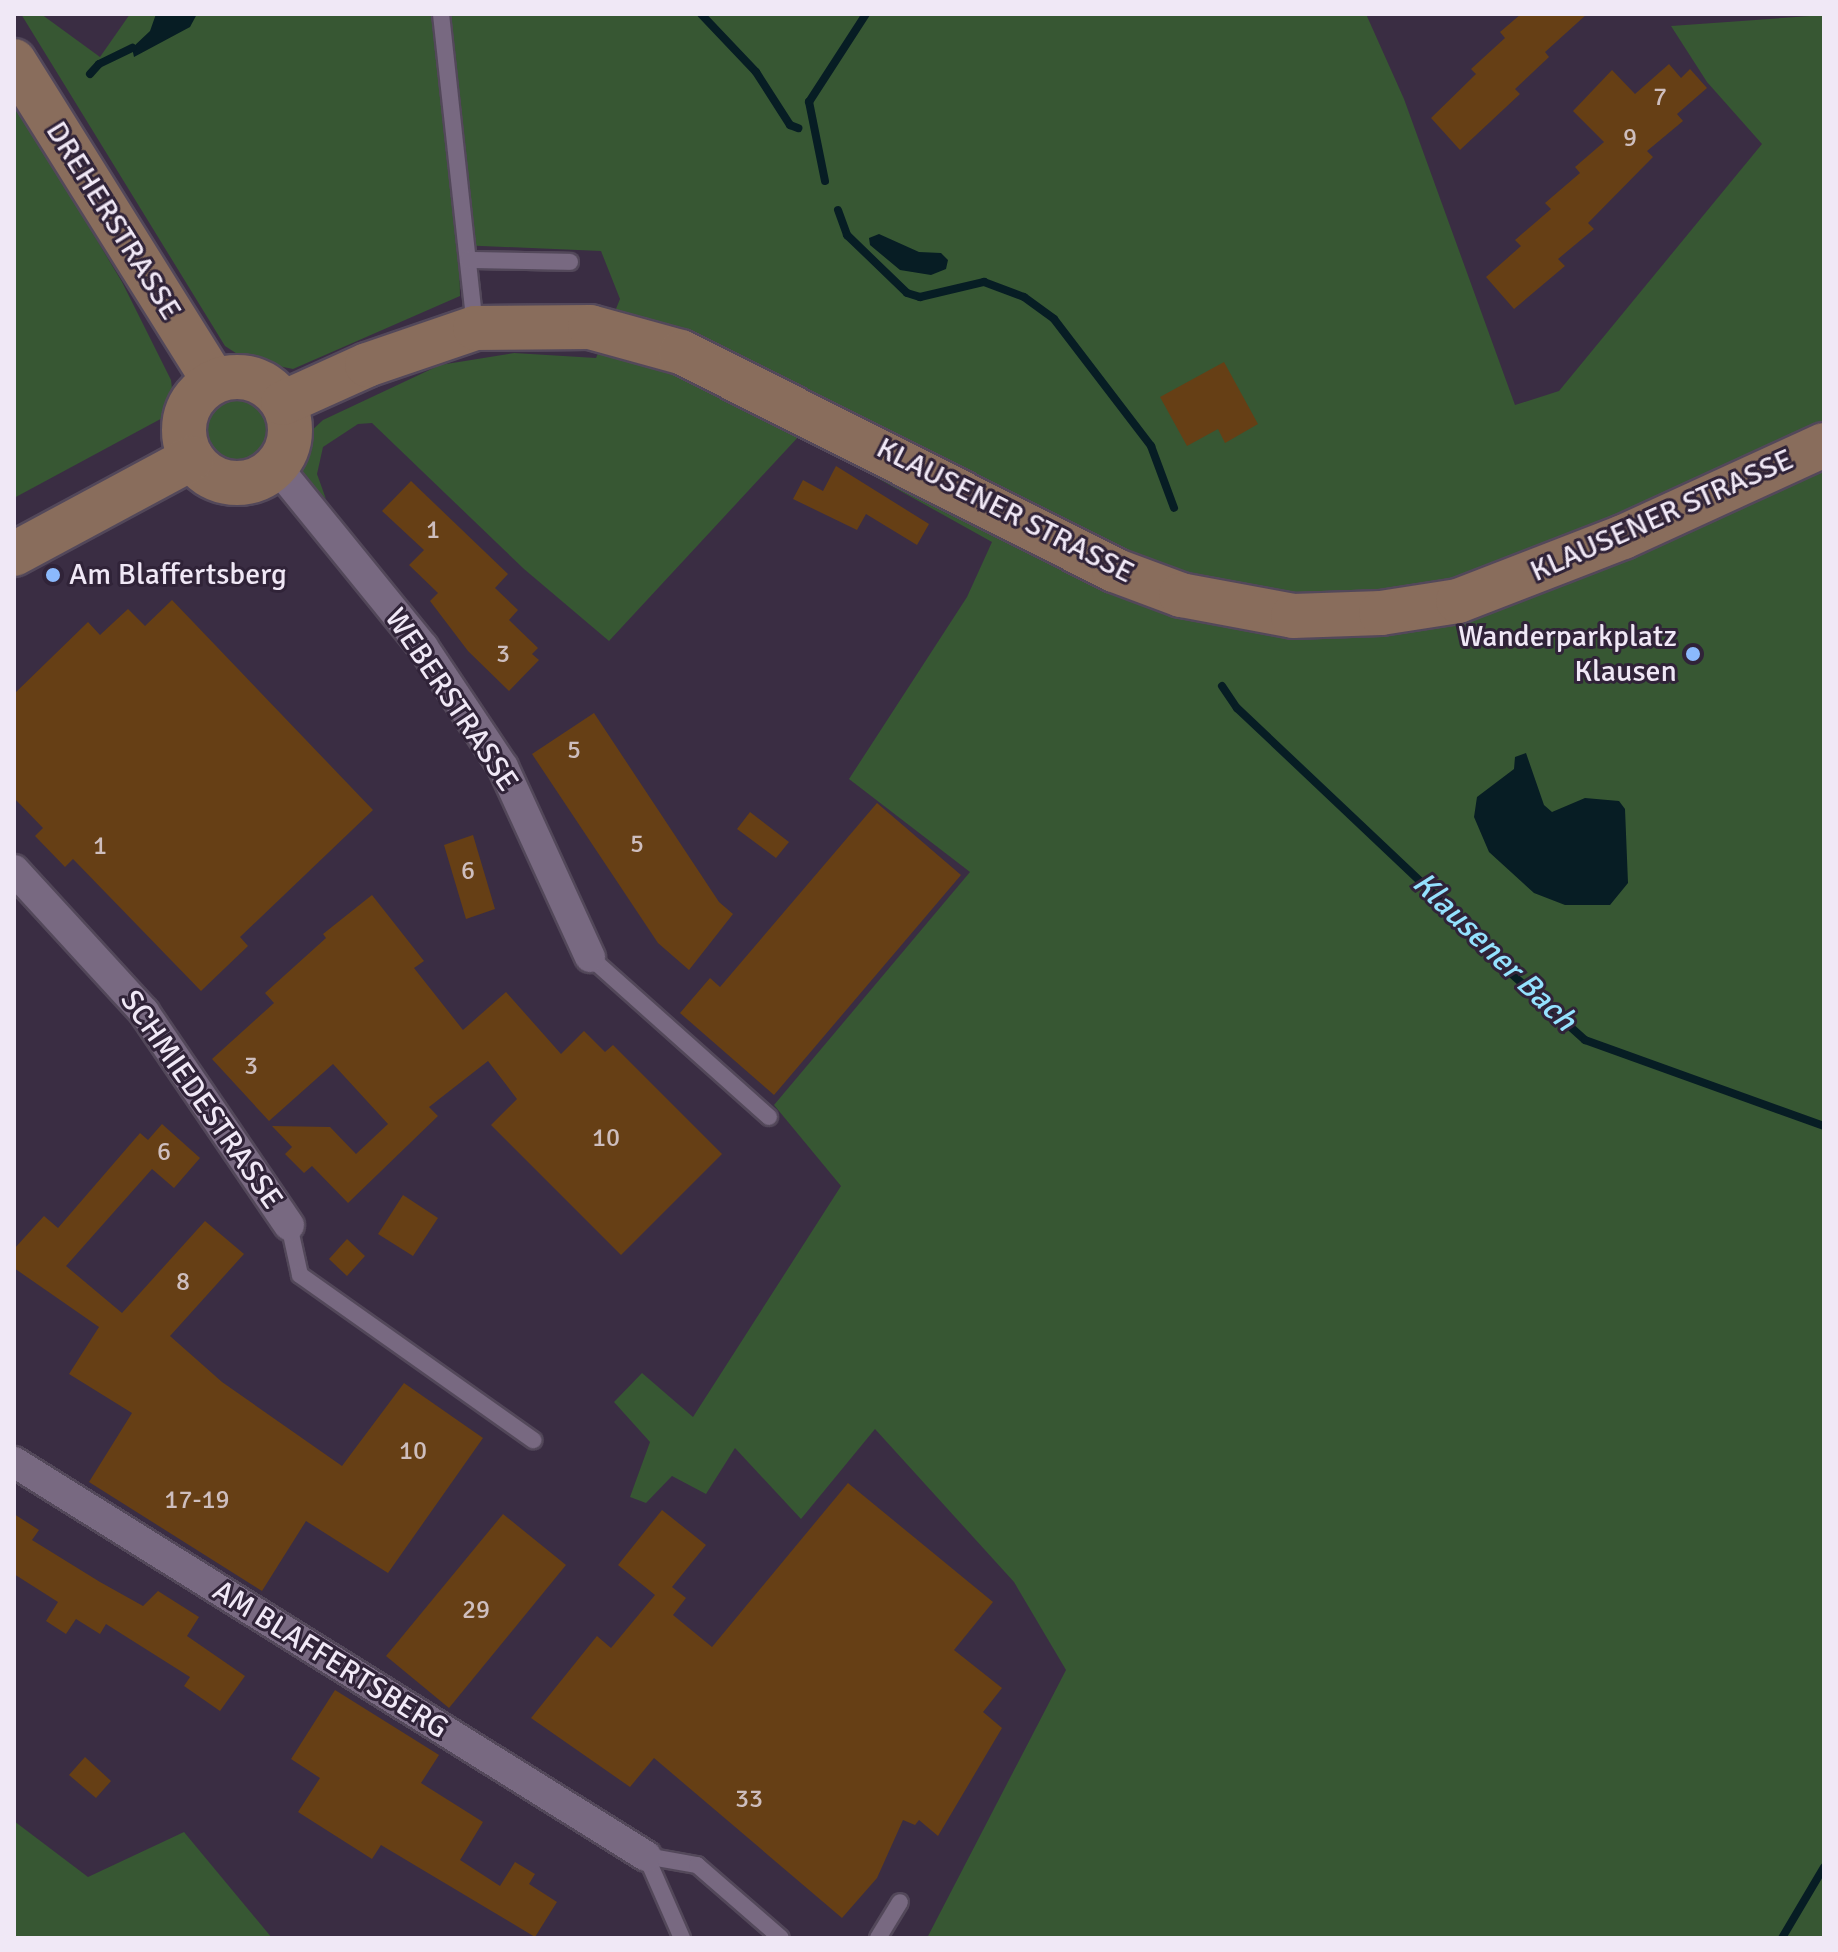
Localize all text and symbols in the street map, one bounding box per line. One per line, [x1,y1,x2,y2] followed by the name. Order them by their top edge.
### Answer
[1653,82,1667,114] house number: 7
[38,115,188,327] street label: DREHERSTRASSE
[1623,123,1637,155] house number: 9
[870,430,1140,592] street label: KLAUSENER STRASSE
[1525,442,1799,590] street label: KLAUSENER STRASSE
[426,515,440,547] house number: 1
[69,557,287,593] place label: Am Blaffertsberg
[44,566,62,584] marker: Am Blaffertsberg
[377,602,525,798] street label: WEBERSTRASSE
[1458,619,1677,690] place label: Wanderparkplatz Klausen
[496,639,510,671] house number: 3
[1684,645,1702,663] marker: Wanderparkplatz Klausen
[567,735,581,767] house number: 5
[630,829,644,861] house number: 5
[93,831,107,863] house number: 1
[461,856,475,888] house number: 6
[1404,864,1584,1040] water label: Klausener Bach
[112,984,290,1216] street label: SCHMIEDESTRASSE
[244,1051,258,1083] house number: 3
[592,1123,620,1155] house number: 10
[157,1137,171,1169] house number: 6
[176,1267,190,1299] house number: 8
[399,1436,427,1468] house number: 10
[164,1485,230,1517] house number: 17-19
[206,1573,454,1747] street label: AM BLAFFERTSBERG
[462,1595,490,1627] house number: 29
[735,1784,763,1816] house number: 33

